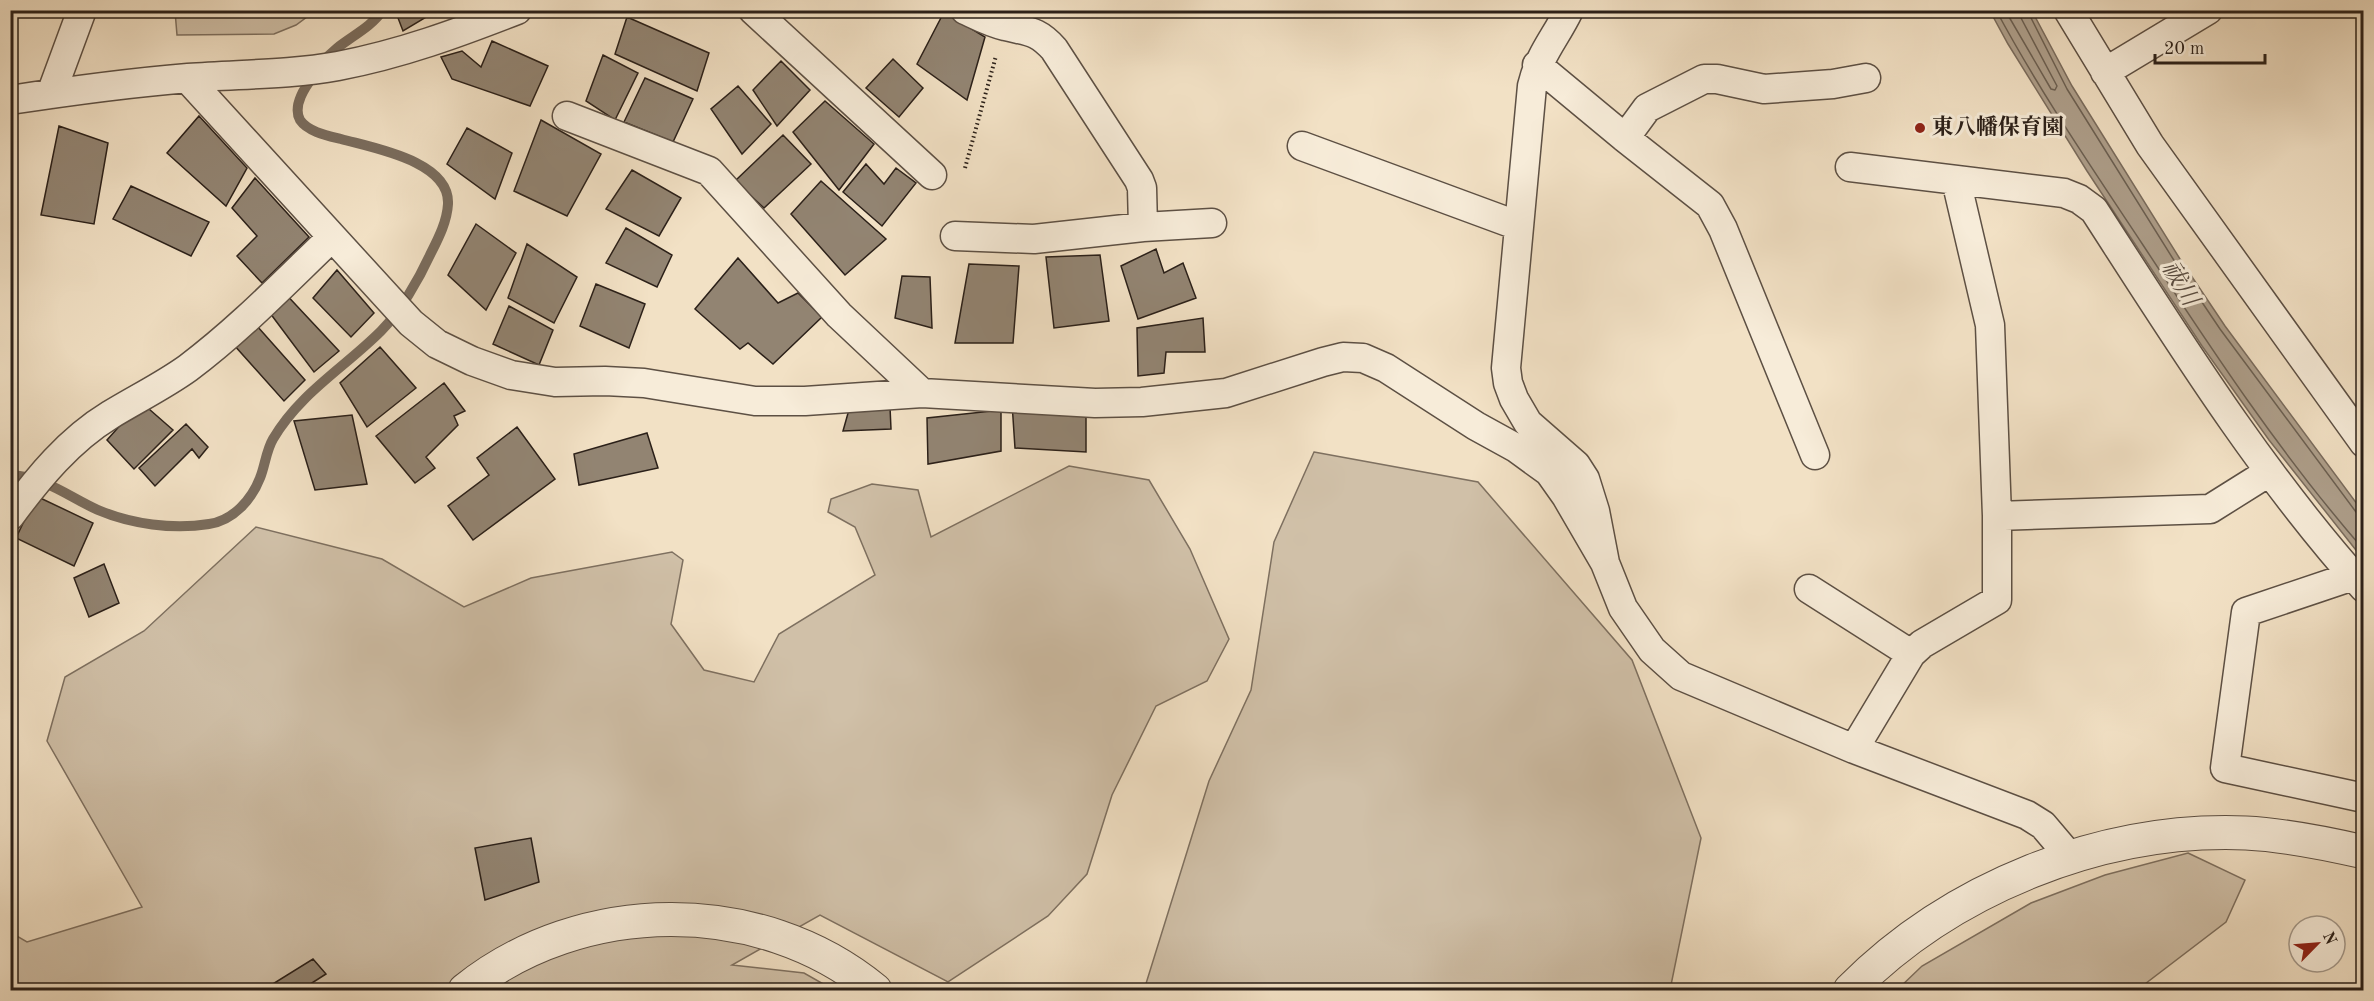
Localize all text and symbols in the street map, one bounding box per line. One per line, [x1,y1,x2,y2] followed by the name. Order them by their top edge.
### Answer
[2155,27,2264,65] scale bar
[2164,40,2204,58] text: 20 m
[1932,115,2064,139] place label: 東八幡保育園
[1913,121,1927,135] marker: 東八幡保育園
[2156,256,2206,313] water label: 祓川
[2287,914,2347,974] north arrow
[2319,930,2339,948] text: N

